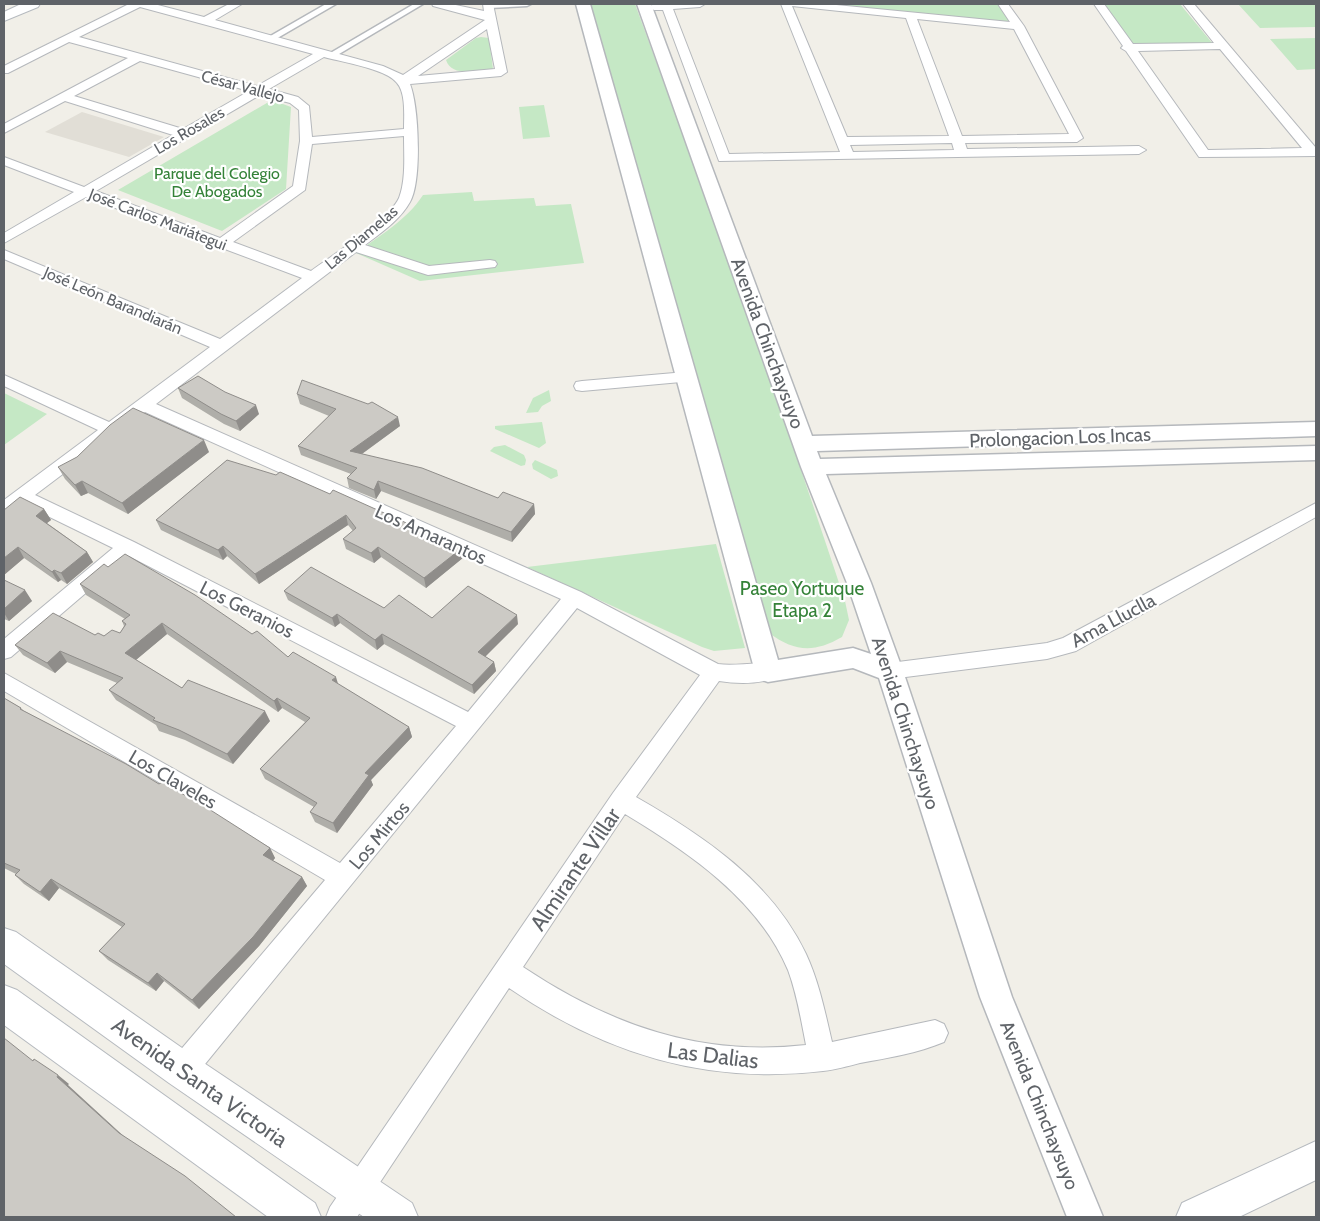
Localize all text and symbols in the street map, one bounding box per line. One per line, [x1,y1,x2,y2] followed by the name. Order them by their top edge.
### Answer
[199,66,287,107] street label: César Vallejo
[151,103,228,158] street label: Los Rosales
[154,164,280,201] park label: Parque del Colegio De Abogados
[85,184,229,255] street label: José Carlos Mariátegui
[321,201,402,273] street label: Las Diamelas
[726,255,809,432] street label: Avenida Chinchaysuyo
[40,262,185,338] street label: José León Barandiarán
[969,423,1151,452] street label: Prolongacion Los Incas
[372,500,490,569] street label: Los Amarantos
[196,576,298,643] street label: Los Geranios
[740,577,864,622] park label: Paseo Yortuque Etapa 2
[1067,589,1159,652] street label: Ama Lluclla
[867,634,944,812] street label: Avenida Chinchaysuyo
[125,745,221,814] street label: Los Claveles
[344,796,415,874] street label: Los Mirtos
[524,803,626,936] street label: Almirante Villar
[107,1012,293,1153] street label: Avenida Santa Victoria
[995,1017,1084,1193] street label: Avenida Chinchaysuyo
[666,1037,760,1074] street label: Las Dalias

